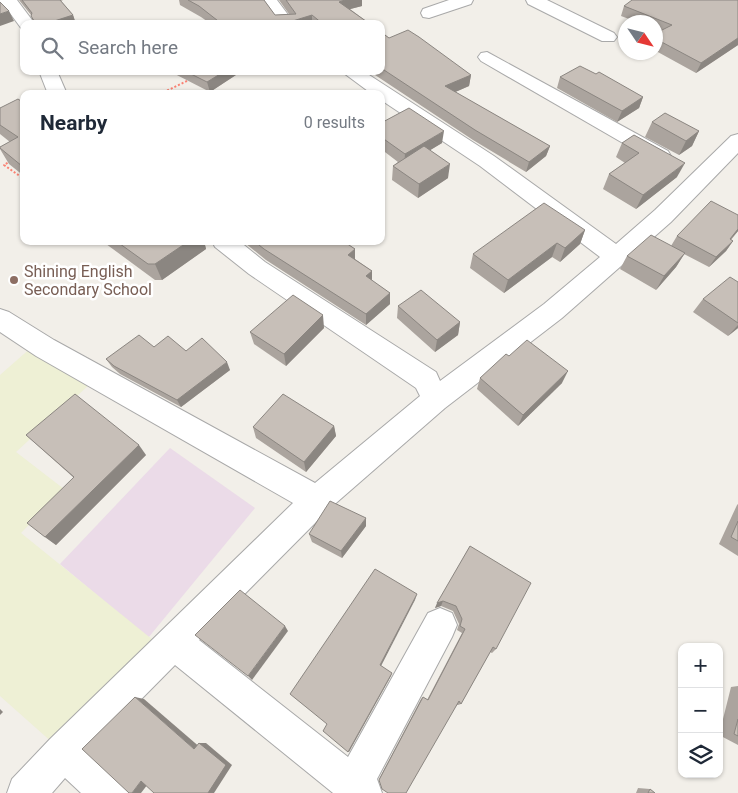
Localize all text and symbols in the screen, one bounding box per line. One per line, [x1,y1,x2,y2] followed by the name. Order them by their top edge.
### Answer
[618,15,663,60] north arrow
[20,20,385,75] search box
[38,34,66,62] icon: search
[78,36,178,59] text: Search here
[40,111,107,135] text: Nearby
[304,113,365,132] text: 0 results
[24,262,152,299] place label: Shining English Secondary School
[8,274,20,286] marker: Shining English Secondary School
[678,643,723,778] map controls
[678,643,723,688] button: +
[678,688,723,733] button: −
[678,733,723,778] button: layers

